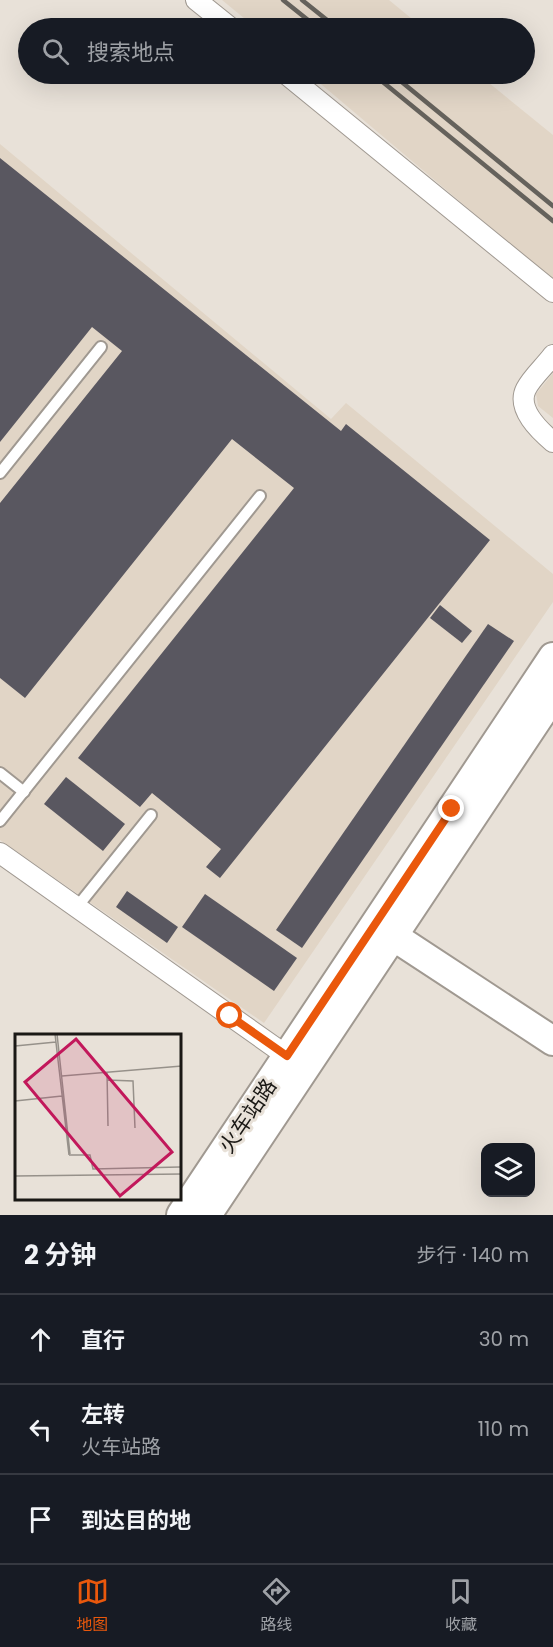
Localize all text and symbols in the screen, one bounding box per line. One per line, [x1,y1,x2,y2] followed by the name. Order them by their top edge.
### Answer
[18,18,535,84] search box
[39,35,72,68] icon: search
[87,37,175,68] text: 搜索地点
[438,795,464,821] route end
[216,1002,242,1028] route start
[15,1034,182,1200] inset map
[212,1073,283,1159] street label: 火车站路
[481,1143,535,1197] map controls
[481,1143,535,1197] button: layers
[24,1237,96,1273] text: 2 分钟
[417,1241,529,1269] text: 步行 · 140 m
[24,1323,57,1356] icon: ahead
[81,1325,125,1356] text: 直行
[479,1325,529,1353] text: 30 m
[81,1399,125,1430] text: 左转
[24,1413,57,1446] icon: left
[478,1415,529,1443] text: 110 m
[81,1433,161,1461] text: 火车站路
[24,1503,57,1536] icon: arrive
[81,1505,191,1536] text: 到达目的地
[76,1575,109,1637] tab: 地图
[260,1575,293,1637] tab: 路线
[444,1575,477,1637] tab: 收藏

